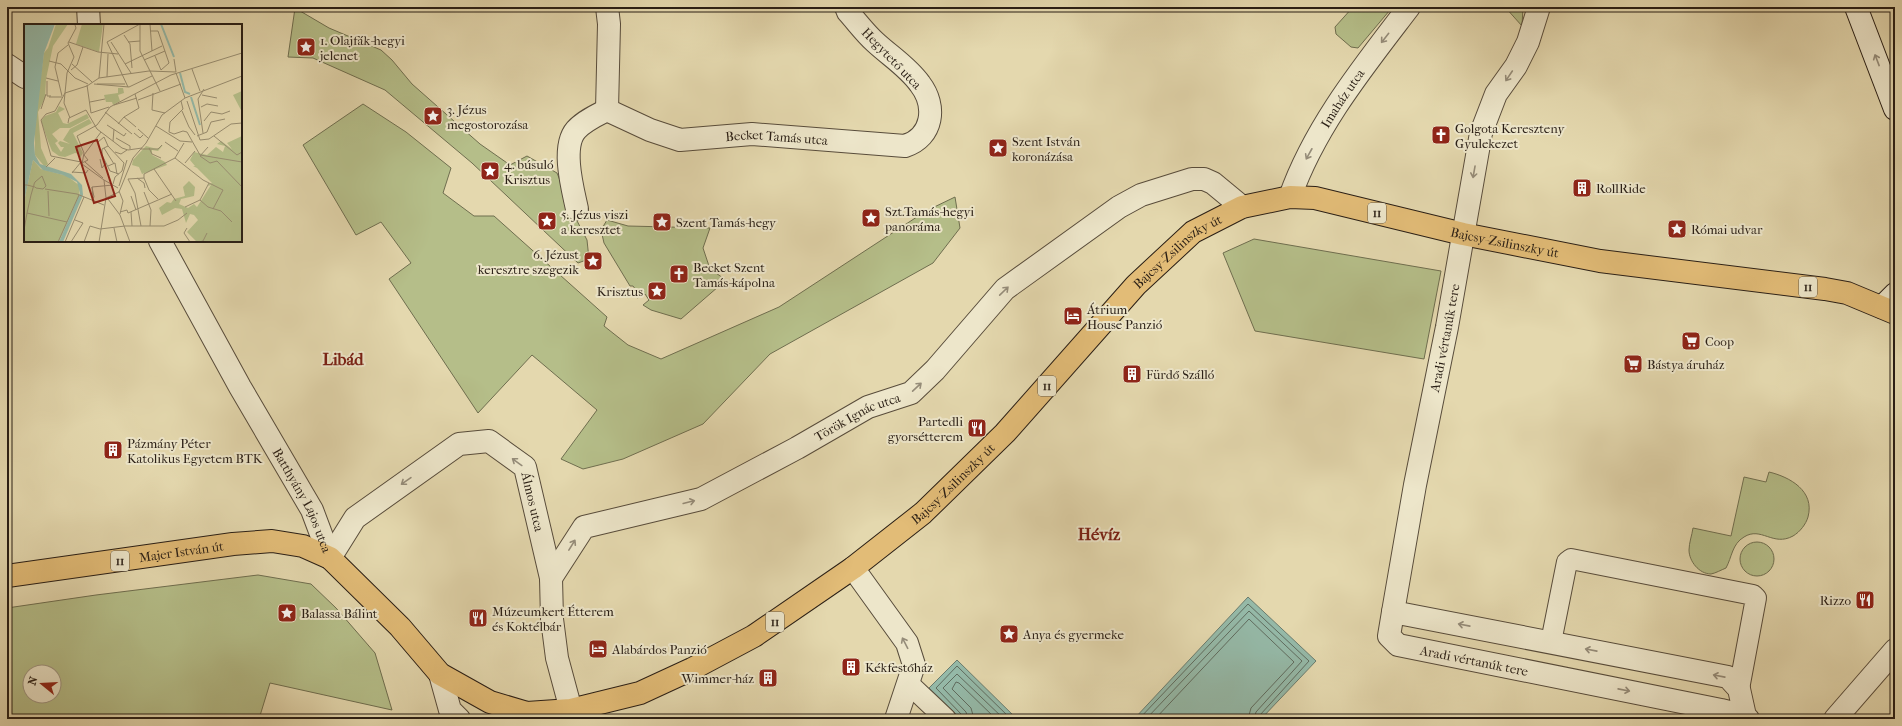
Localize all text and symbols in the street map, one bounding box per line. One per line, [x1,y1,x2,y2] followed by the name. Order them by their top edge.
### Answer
[24,24,242,242] inset map
[859,25,925,93] street label: Hegytető utca
[1381,32,1390,43] one-way arrow
[318,33,405,63] place label: 1. Olajfák-hegyi jelenet
[295,36,317,58] place icon: 1. Olajfák-hegyi jelenet
[1872,54,1880,66] one-way arrow
[1318,65,1368,131] street label: Imaház utca
[1505,70,1513,81] one-way arrow
[447,102,529,132] place label: 3. Jézus megostorozása
[422,105,444,127] place icon: 3. Jézus megostorozása
[1455,121,1565,151] place label: Golgota Kereszteny Gyulekezet
[1430,124,1452,146] church icon: Golgota Kereszteny Gyulekezet
[725,127,829,148] street label: Becket Tamás utca
[1012,134,1081,164] place label: Szent István koronázása
[987,137,1009,159] place icon: Szent István koronázása
[1304,148,1312,160] one-way arrow
[504,157,554,187] place label: 4. búsuló Krisztus
[479,160,501,182] place icon: 4. búsuló Krisztus
[1470,165,1478,178] one-way arrow
[1571,177,1593,199] building icon: RollRide
[1596,181,1646,196] place label: RollRide
[1368,203,1386,223] road number: 11
[884,204,974,234] place label: Szt.Tamás-hegyi panoráma
[561,207,629,237] place label: 5. Jézus viszi a keresztet
[860,207,882,229] place icon: Szt.Tamás-hegyi panoráma
[536,210,558,232] place icon: 5. Jézus viszi a keresztet
[651,211,673,233] place icon: Szent Tamás-hegy
[1130,212,1225,292] street label: Bajcsy-Zsilinszky út
[676,215,777,230] place label: Szent Tamás-hegy
[1666,218,1688,240] place icon: Római udvar
[1691,222,1763,237] place label: Római udvar
[1449,224,1560,261] street label: Bajcsy-Zsilinszky út
[478,247,579,277] place label: 6. Jézust keresztre szegezik
[582,250,604,272] place icon: 6. Jézust keresztre szegezik
[693,260,776,290] place label: Becket Szent Tamás-kápolna
[668,263,690,285] church icon: Becket Szent Tamás-kápolna
[1799,277,1817,297] road number: 11
[646,280,668,302] place icon: Krisztus
[1427,282,1463,394] street label: Aradi vértanúk tere
[597,284,643,299] place label: Krisztus
[999,286,1009,296] one-way arrow
[1086,302,1163,332] place label: Átrium House Panzió
[1062,305,1084,327] hotel icon: Átrium House Panzió
[1680,330,1702,352] supermarket icon: Coop
[1705,334,1734,349] place label: Coop
[322,349,364,369] district label: Libád
[1622,353,1644,375] supermarket icon: Bástya áruház
[1647,357,1725,372] place label: Bástya áruház
[1121,363,1143,385] building icon: Fürdő Szálló
[1146,367,1215,382] place label: Fürdő Szálló
[1038,376,1056,396] road number: 11
[912,383,922,392] one-way arrow
[812,390,903,444] street label: Török Ignác utca
[888,414,963,444] place label: Partedli gyorsétterem
[966,417,988,439] restaurant icon: Partedli gyorsétterem
[127,436,263,466] place label: Pázmány Péter Katolikus Egyetem BTK
[102,439,124,461] building icon: Pázmány Péter Katolikus Egyetem BTK
[908,440,998,527] street label: Bajcsy-Zsilinszky út
[269,445,335,556] street label: Batthyány Lajos utca
[512,458,523,466] one-way arrow
[518,470,547,534] street label: Álmos utca
[401,477,412,485] one-way arrow
[683,497,696,505] one-way arrow
[1078,524,1121,544] district label: Hévíz
[138,538,225,565] street label: Majer István út
[569,539,577,551] one-way arrow
[111,551,129,571] road number: 11
[1854,589,1876,611] restaurant icon: Rizzo
[1820,593,1851,608] place label: Rizzo
[276,602,298,624] place icon: Balassa Bálint
[492,604,614,634] place label: Múzeumkert Étterem és Koktélbár
[301,606,378,621] place label: Balassa Bálint
[467,607,489,629] restaurant icon: Múzeumkert Étterem és Koktélbár
[766,612,784,632] road number: 11
[1458,621,1471,629] one-way arrow
[998,623,1020,645] place icon: Anya és gyermeke
[1022,627,1124,642] place label: Anya és gyermeke
[901,637,909,649] one-way arrow
[587,638,609,660] hotel icon: Alabárdos Panzió
[611,642,707,657] place label: Alabárdos Panzió
[1418,642,1530,679] street label: Aradi vértanúk tere
[1585,646,1598,654] one-way arrow
[840,656,862,678] building icon: Kékfestőház
[865,660,933,675] place label: Kékfestőház
[22,664,62,704] north arrow
[757,667,779,689] building icon: Wimmer-ház
[681,671,754,686] place label: Wimmer-ház
[1713,671,1726,679] one-way arrow
[25,674,41,687] text: N
[1617,686,1630,694] one-way arrow

